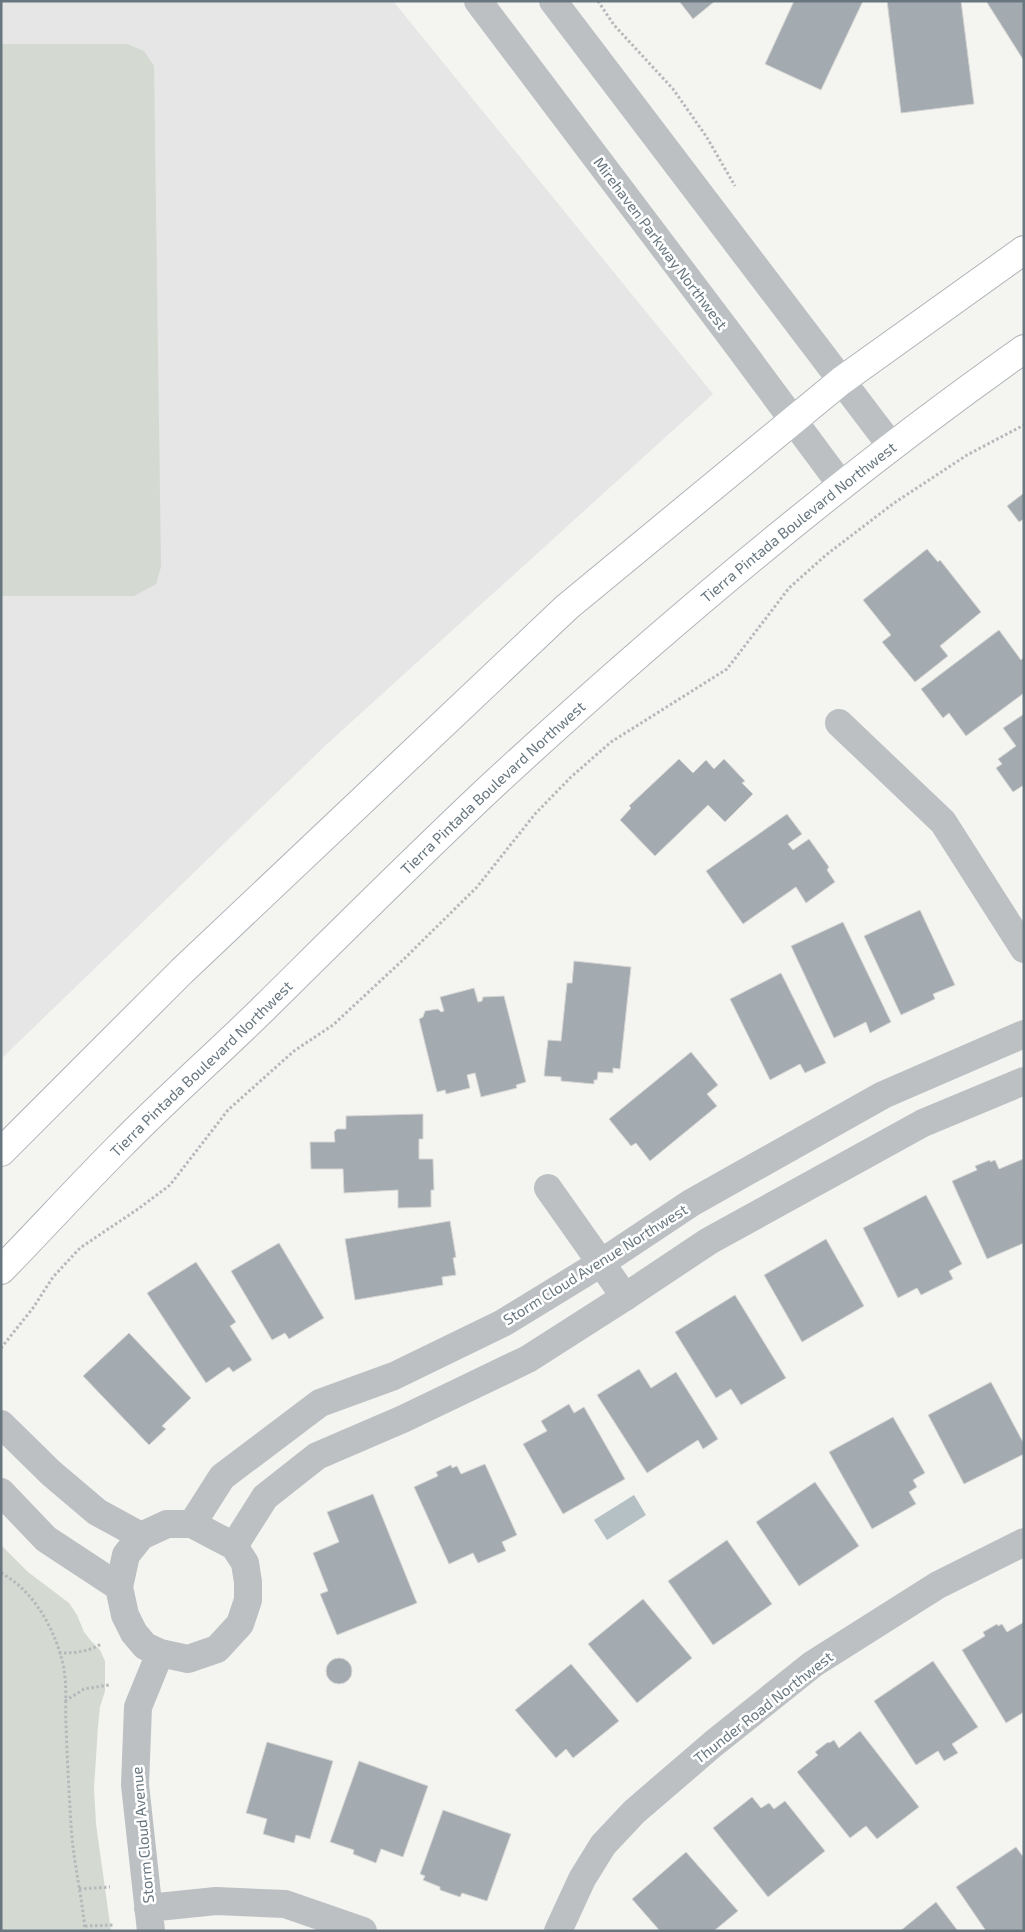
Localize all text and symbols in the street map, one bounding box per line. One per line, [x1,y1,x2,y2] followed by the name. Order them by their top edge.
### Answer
[590,153,732,333] street label: Mirehaven Parkway Northwest
[697,437,900,606] street label: Tierra Pintada Boulevard Northwest
[396,697,589,878] street label: Tierra Pintada Boulevard Northwest
[106,976,296,1160] street label: Tierra Pintada Boulevard Northwest
[500,1200,691,1328] street label: Storm Cloud Avenue Northwest
[690,1647,836,1767] street label: Thunder Road Northwest
[127,1766,157,1904] street label: Storm Cloud Avenue

